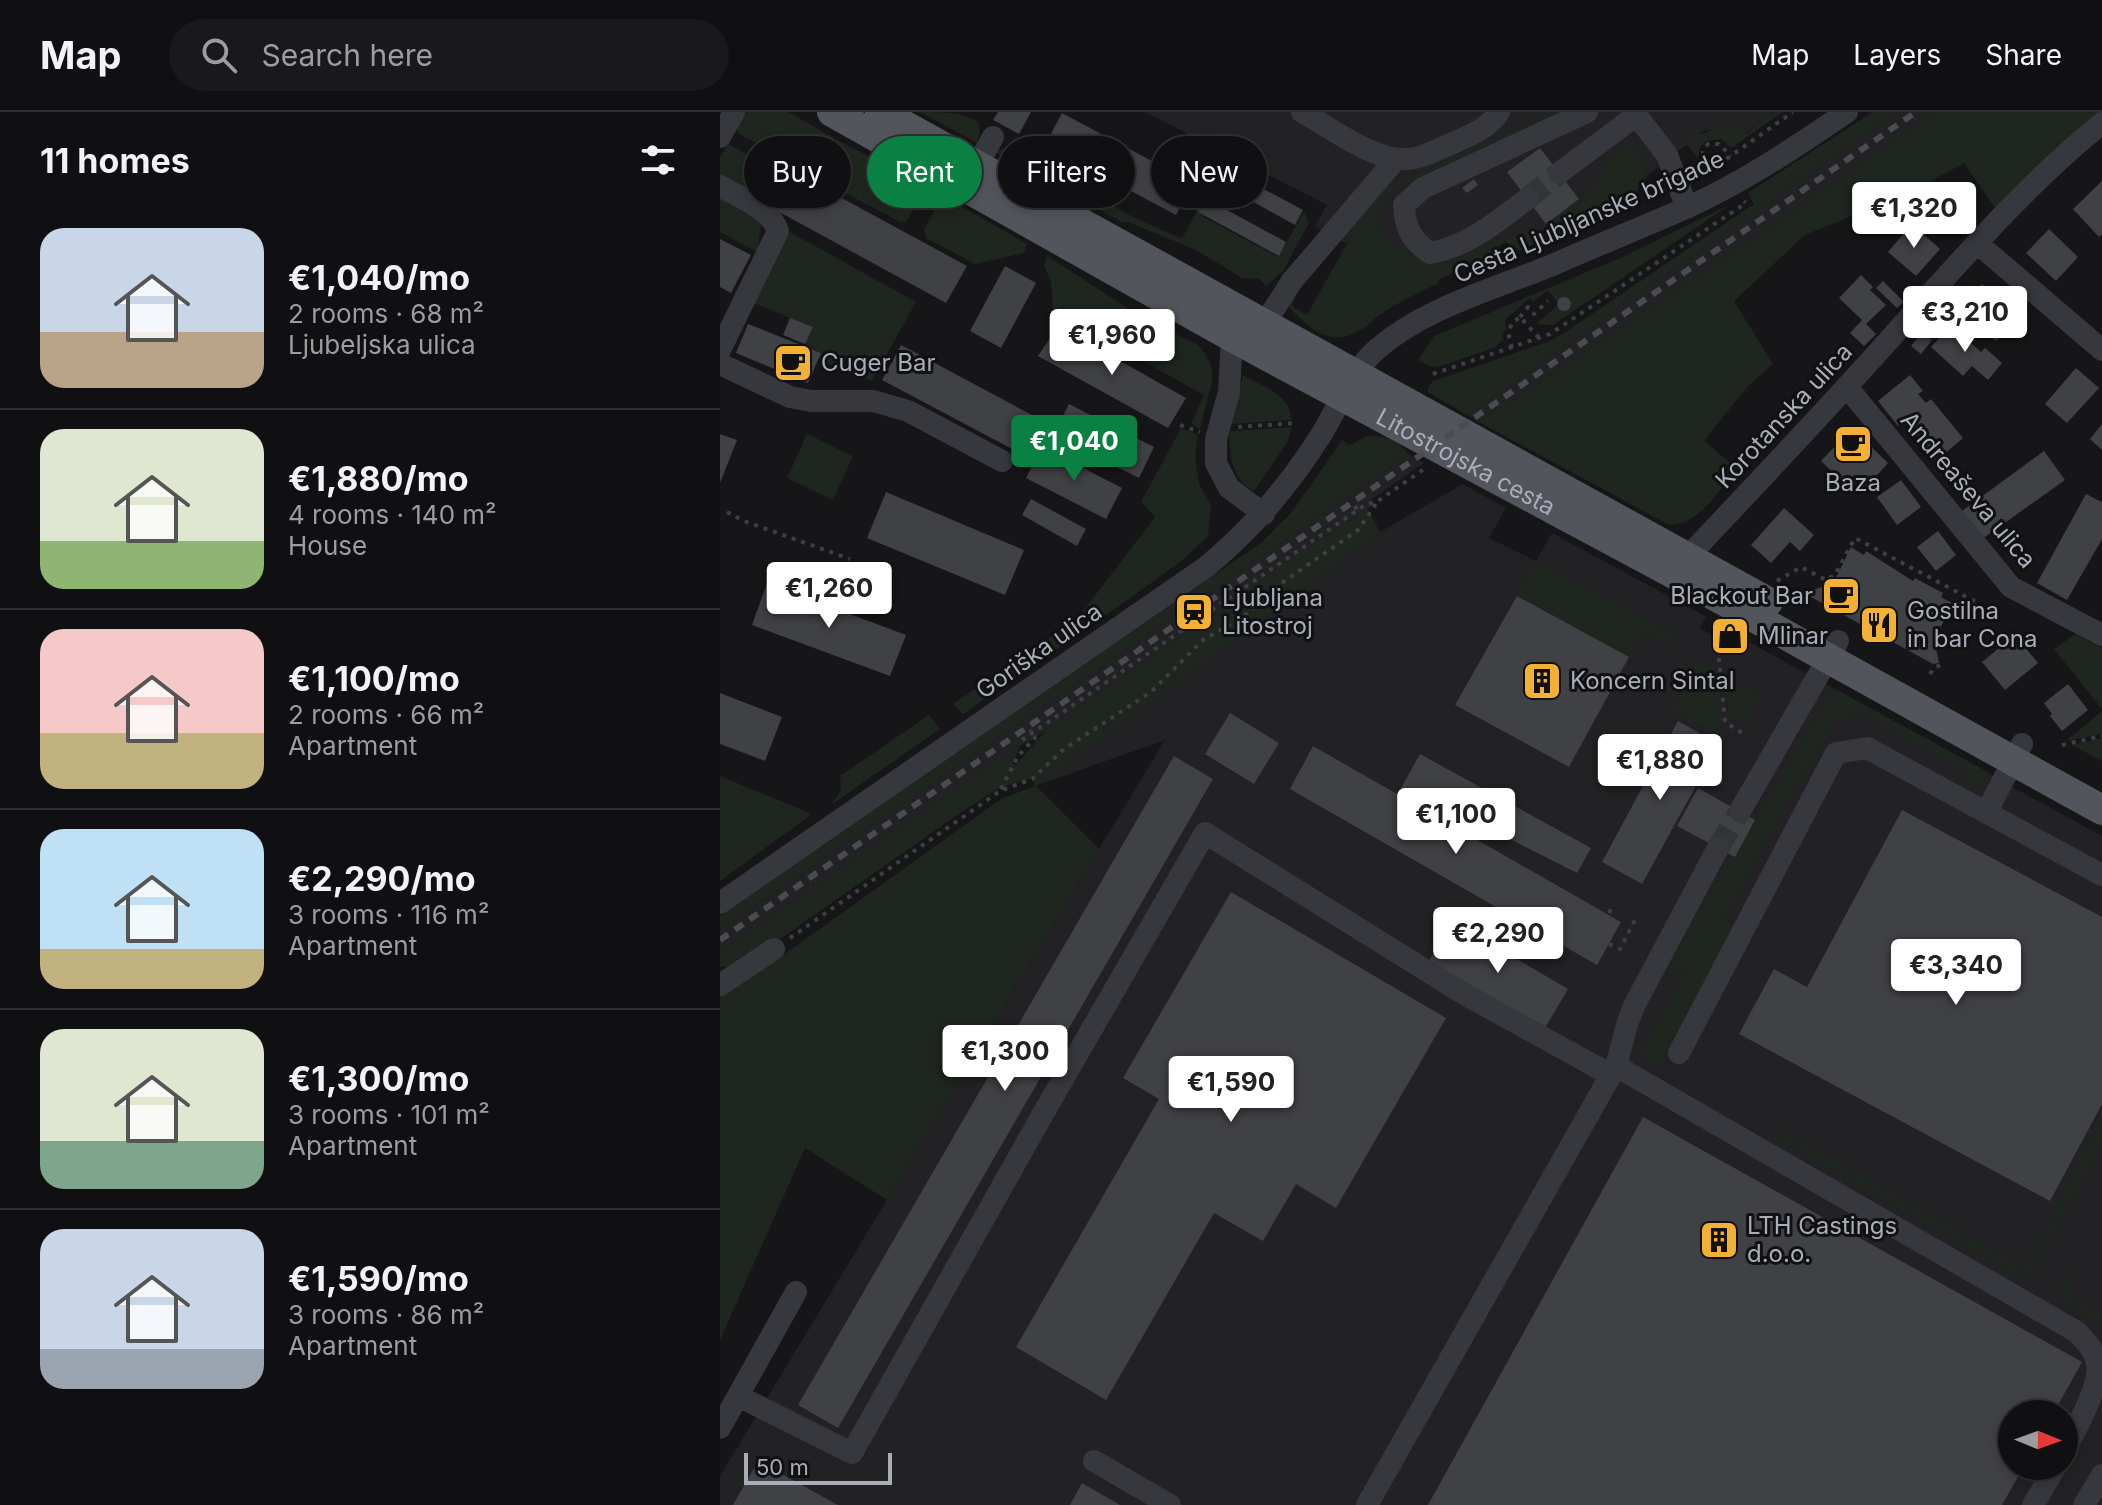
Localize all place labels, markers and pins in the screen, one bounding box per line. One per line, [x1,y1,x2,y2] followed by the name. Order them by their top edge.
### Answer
[1849,182,1979,250] pin: €1,320
[1900,286,2030,354] pin: €3,210
[1047,309,1177,377] pin: €1,960
[772,342,814,384] cafe icon: Cuger Bar
[821,348,935,377] place label: Cuger Bar
[1009,415,1139,483] pin: €1,040
[1832,423,1874,465] cafe icon: Baza
[1825,468,1881,497] place label: Baza
[764,562,894,630] pin: €1,260
[1820,575,1862,617] cafe icon: Blackout Bar
[1670,581,1813,610] place label: Blackout Bar
[1222,583,1323,640] place label: Ljubljana Litostroj
[1173,591,1215,633] station icon: Ljubljana Litostroj
[1907,596,2038,653] place label: Gostilna in bar Cona
[1858,604,1900,646] restaurant icon: Gostilna in bar Cona
[1709,615,1751,657] shop icon: Mlinar
[1758,621,1828,650] place label: Mlinar
[1521,660,1563,702] building icon: Koncern Sintal
[1570,666,1734,695] place label: Koncern Sintal
[1595,734,1725,802] pin: €1,880
[1391,788,1521,856] pin: €1,100
[1433,907,1563,975] pin: €2,290
[1891,939,2021,1007] pin: €3,340
[940,1025,1070,1093] pin: €1,300
[1166,1056,1296,1124] pin: €1,590
[1747,1211,1897,1268] place label: LTH Castings d.o.o.
[1698,1219,1740,1261] building icon: LTH Castings d.o.o.

